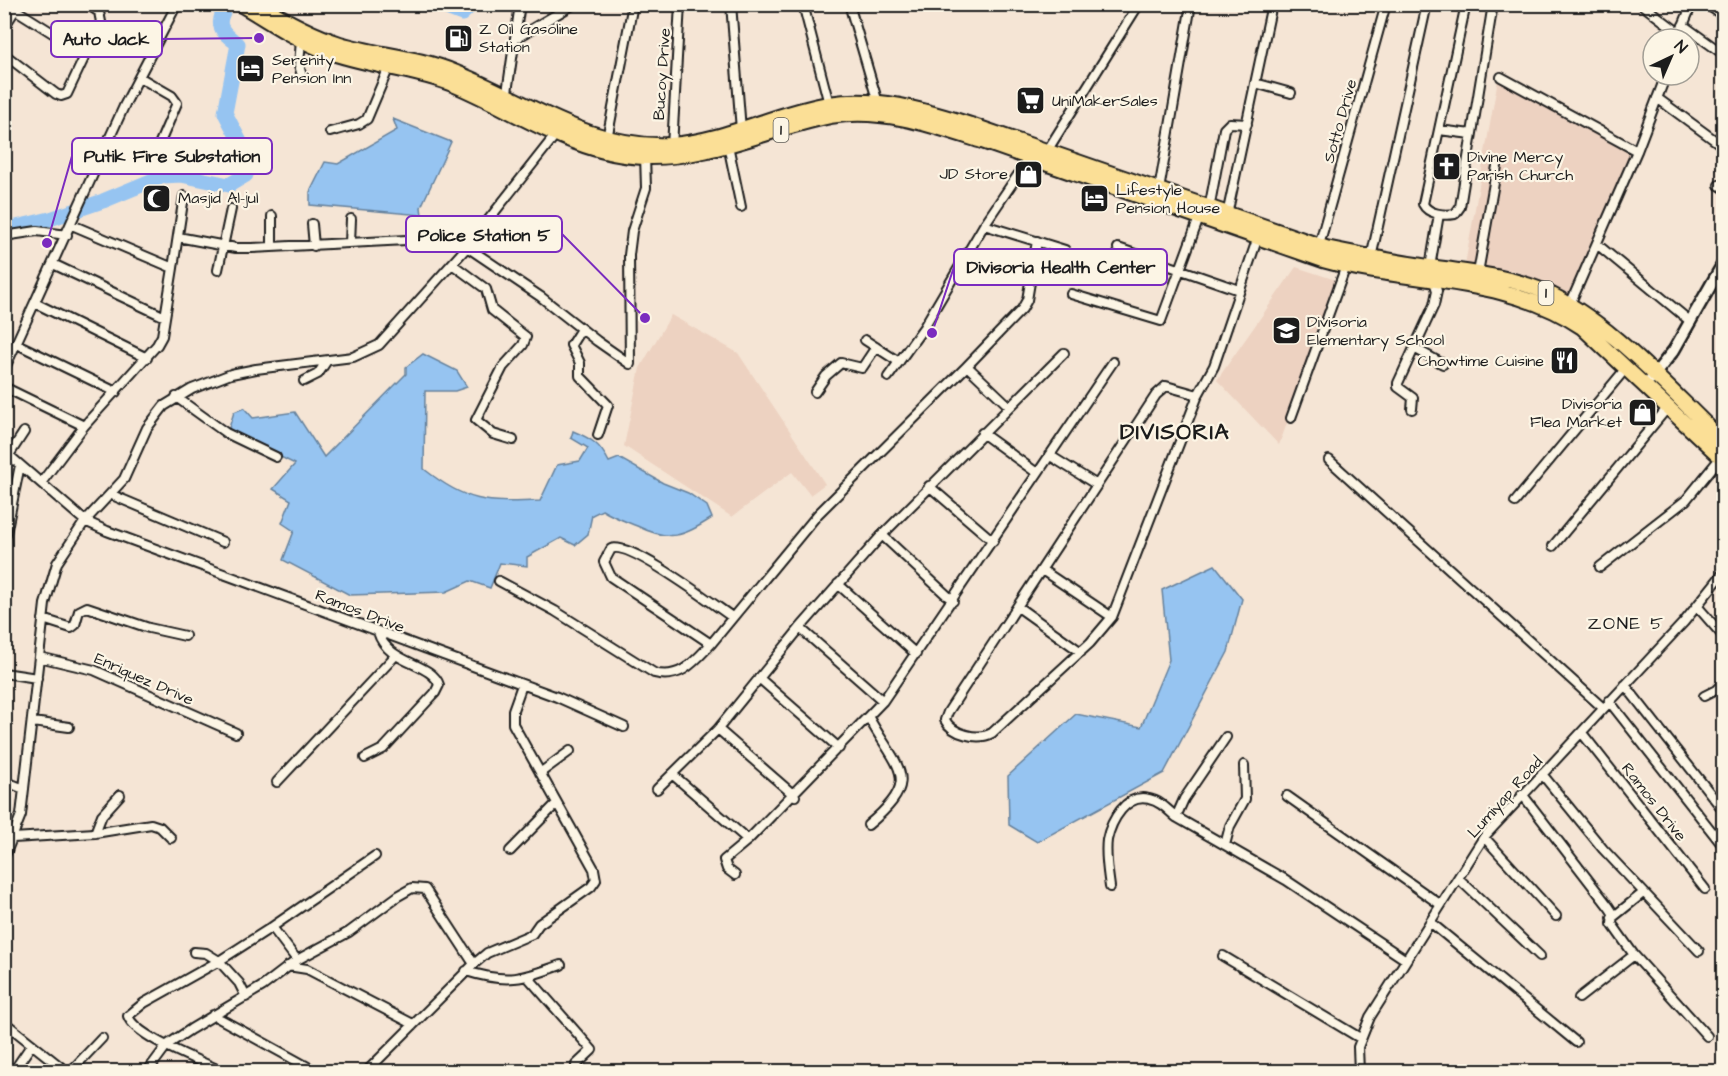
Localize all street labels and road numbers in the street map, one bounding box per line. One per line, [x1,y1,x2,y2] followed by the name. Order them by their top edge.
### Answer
[648,27,677,121] street label: Bucoy Drive
[1318,76,1363,165] street label: Sotto Drive
[774,118,788,142] road number: 1
[1538,281,1554,305] road number: 1
[312,584,408,638] street label: Ramos Drive
[91,647,197,711] street label: Enriquez Drive
[1462,751,1548,843] street label: Lumiyap Road
[1616,758,1692,846] street label: Ramos Drive

